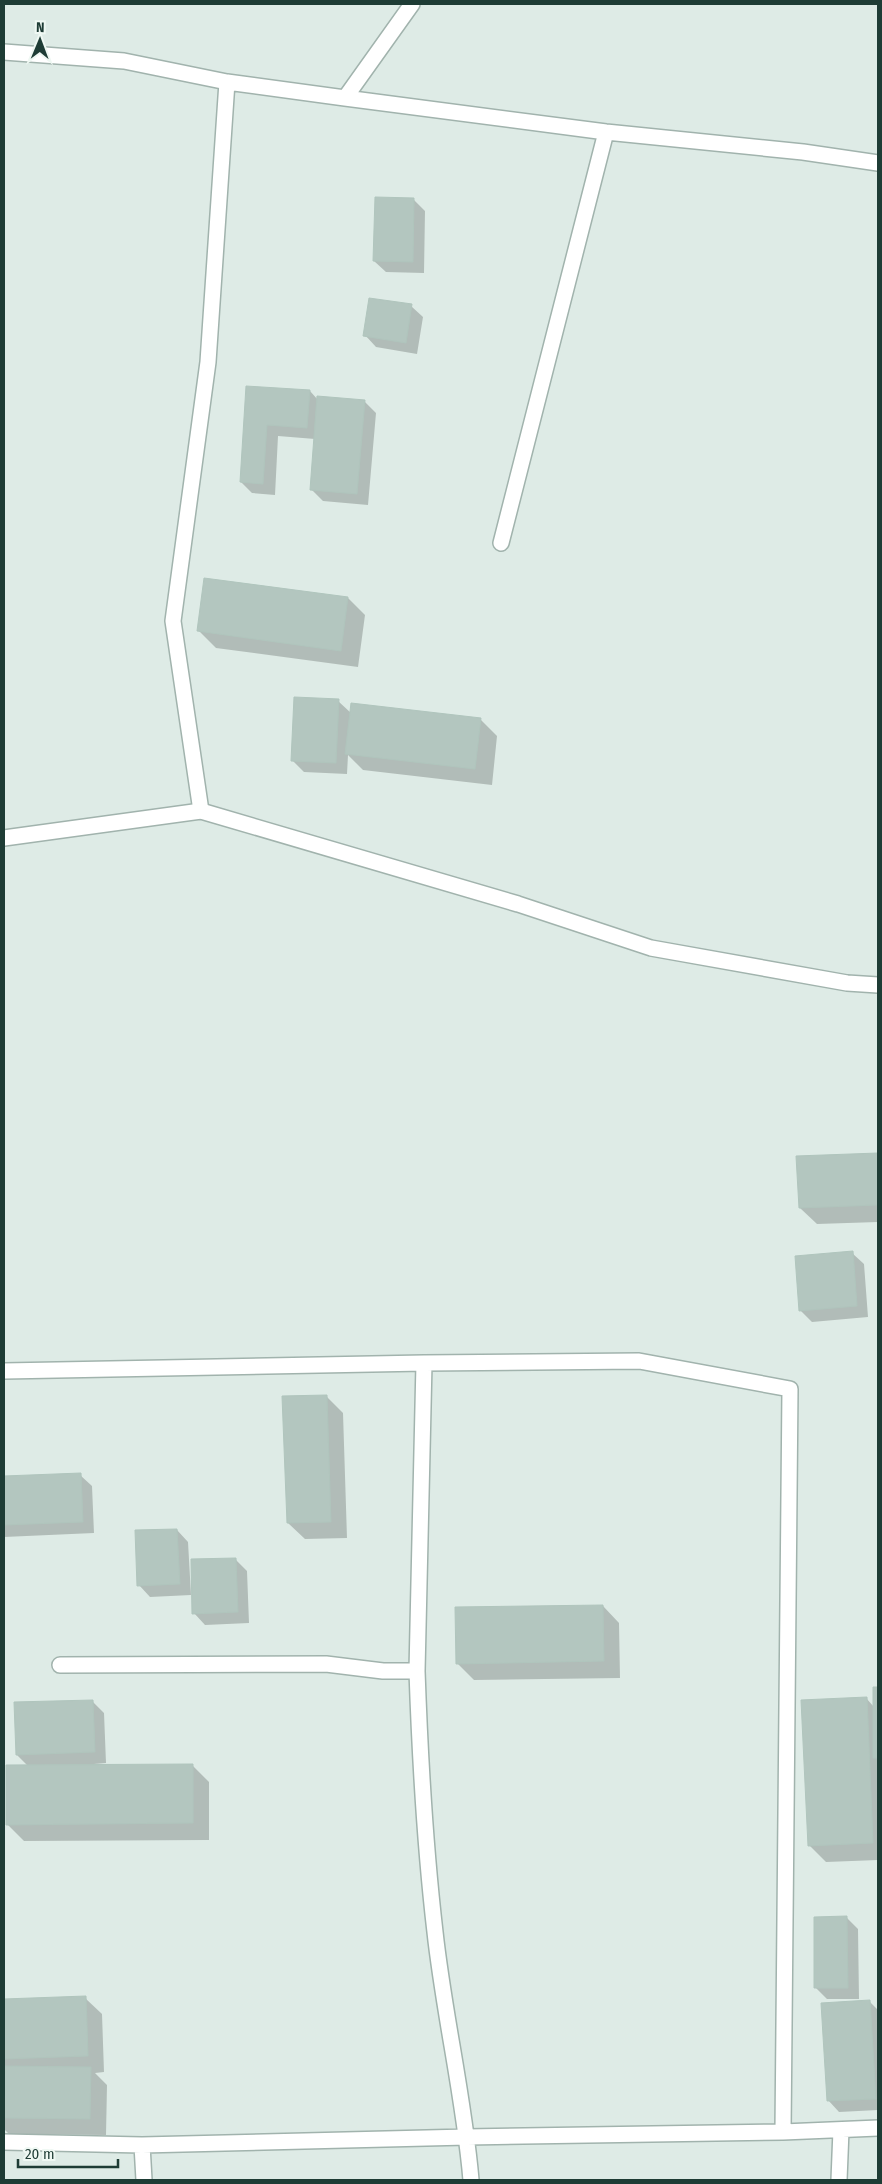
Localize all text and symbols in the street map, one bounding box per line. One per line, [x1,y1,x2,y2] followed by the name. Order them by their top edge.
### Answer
[15,15,65,65] north arrow
[36,19,45,36] text: N
[18,2136,118,2168] scale bar
[25,2145,55,2163] text: 20 m

